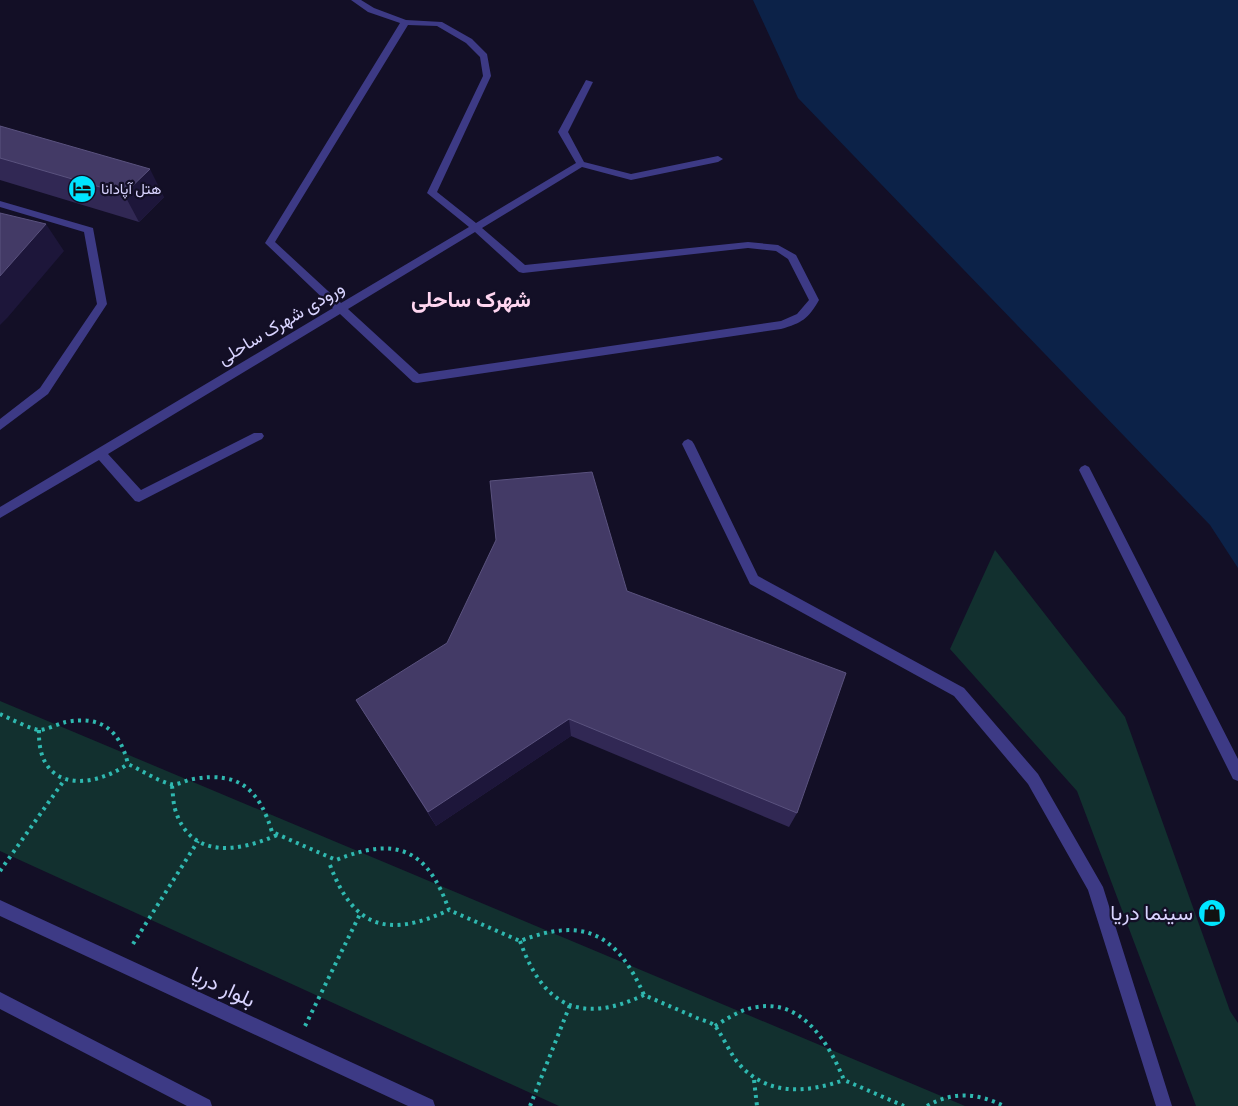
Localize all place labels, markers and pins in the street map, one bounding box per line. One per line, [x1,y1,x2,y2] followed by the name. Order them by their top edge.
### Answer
[67,174,97,204] hotel icon: هتل آپادانا
[101,180,161,199] place label: هتل آپادانا
[1197,898,1227,928] shop icon: سینما دریا
[1110,900,1193,926] place label: سینما دریا

